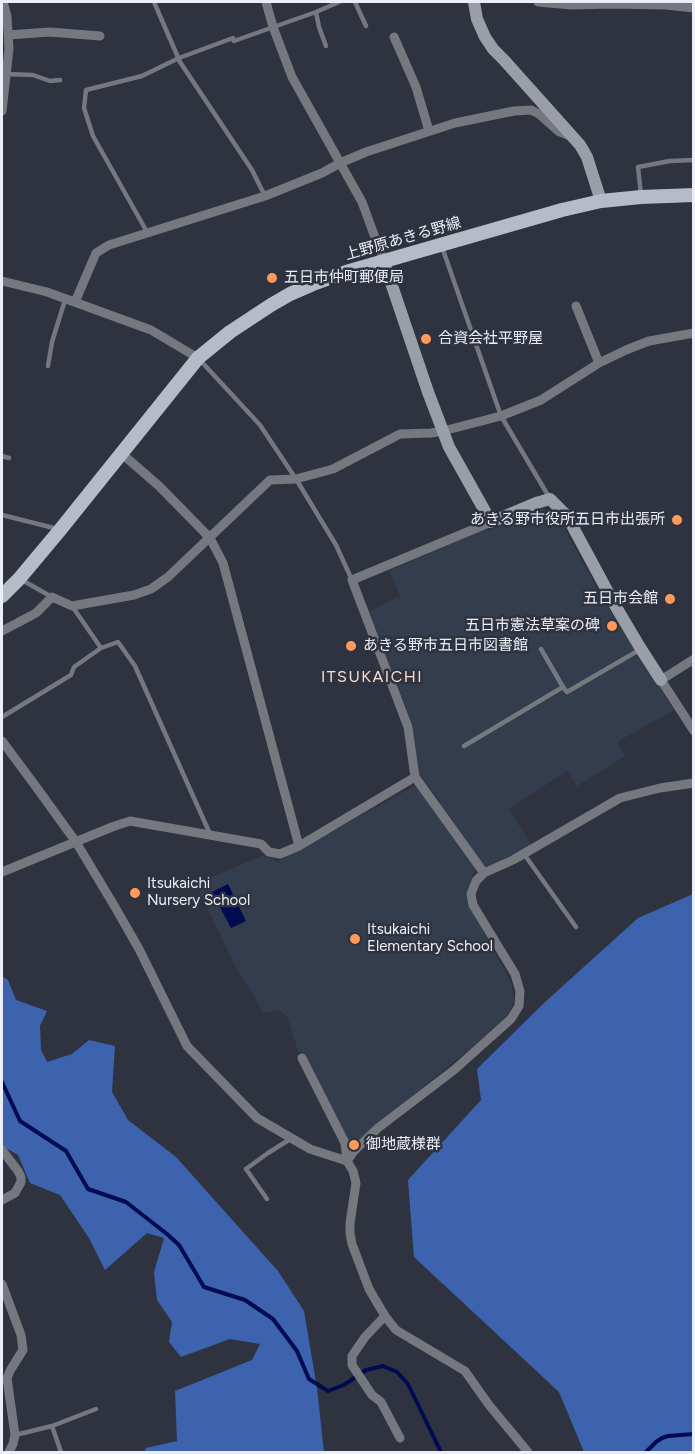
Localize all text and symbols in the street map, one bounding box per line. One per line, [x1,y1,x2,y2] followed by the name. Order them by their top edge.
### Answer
[343,214,463,264] street label: 上野原あきる野線
[284,269,404,287] place label: 五日市仲町郵便局
[265,271,279,285] marker: 五日市仲町郵便局
[438,330,543,348] place label: 合資会社平野屋
[419,332,433,346] marker: 合資会社平野屋
[470,511,665,529] place label: あきる野市役所五日市出張所
[670,513,684,527] marker: あきる野市役所五日市出張所
[583,590,658,608] place label: 五日市会館
[663,592,677,606] marker: 五日市会館
[465,617,600,635] place label: 五日市憲法草案の碑
[605,619,619,633] marker: 五日市憲法草案の碑
[363,637,528,655] place label: あきる野市五日市図書館
[344,639,358,653] marker: あきる野市五日市図書館
[321,667,423,687] district label: ITSUKAICHI
[147,875,250,910] place label: Itsukaichi Nursery School
[128,886,142,900] marker: Itsukaichi Nursery School
[367,921,493,956] place label: Itsukaichi Elementary School
[348,932,362,946] marker: Itsukaichi Elementary School
[366,1136,441,1154] place label: 御地蔵様群
[347,1138,361,1152] marker: 御地蔵様群

